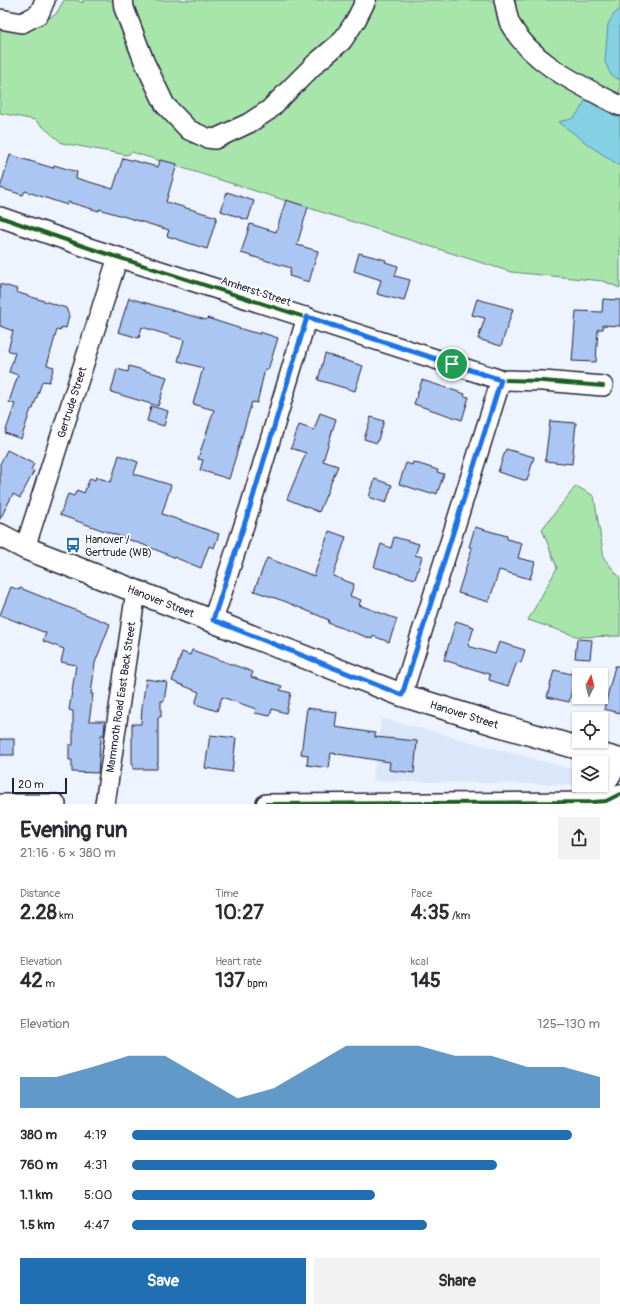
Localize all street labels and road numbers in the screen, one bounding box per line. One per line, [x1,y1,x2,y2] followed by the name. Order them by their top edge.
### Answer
[219,274,293,309] street label: Amherst Street
[55,365,90,440] street label: Gertrude Street
[125,583,197,621] street label: Hanover Street
[104,620,139,773] street label: Mammoth Road East Back Street
[428,698,500,732] street label: Hanover Street

